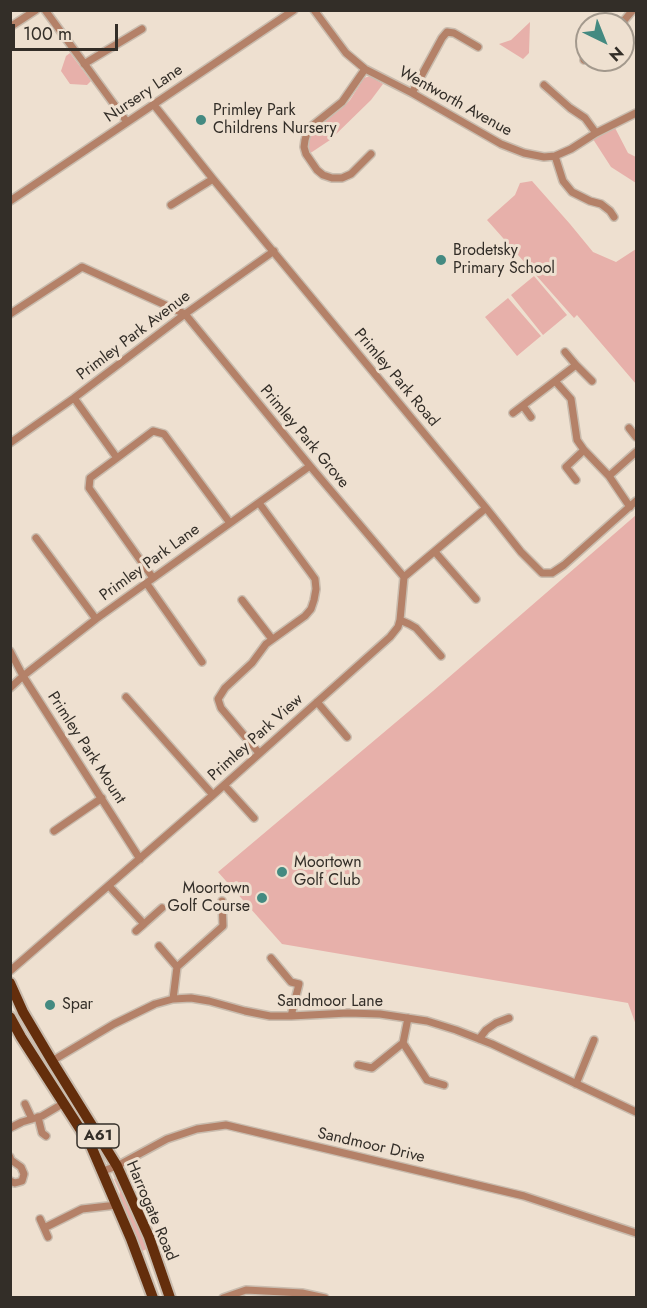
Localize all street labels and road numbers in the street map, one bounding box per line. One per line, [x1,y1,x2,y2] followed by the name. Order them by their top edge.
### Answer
[101,61,187,127] street label: Nursery Lane
[395,63,515,141] street label: Wentworth Avenue
[73,287,195,385] street label: Primley Park Avenue
[349,325,443,431] street label: Primley Park Road
[255,382,353,492] street label: Primley Park Grove
[96,520,204,606] street label: Primley Park Lane
[43,688,129,808] street label: Primley Park Mount
[205,690,307,786] street label: Primley Park View
[277,992,383,1012] street label: Sandmoor Lane
[77,1124,119,1148] road number: A61
[315,1124,427,1168] street label: Sandmoor Drive
[121,1158,181,1264] street label: Harrogate Road

